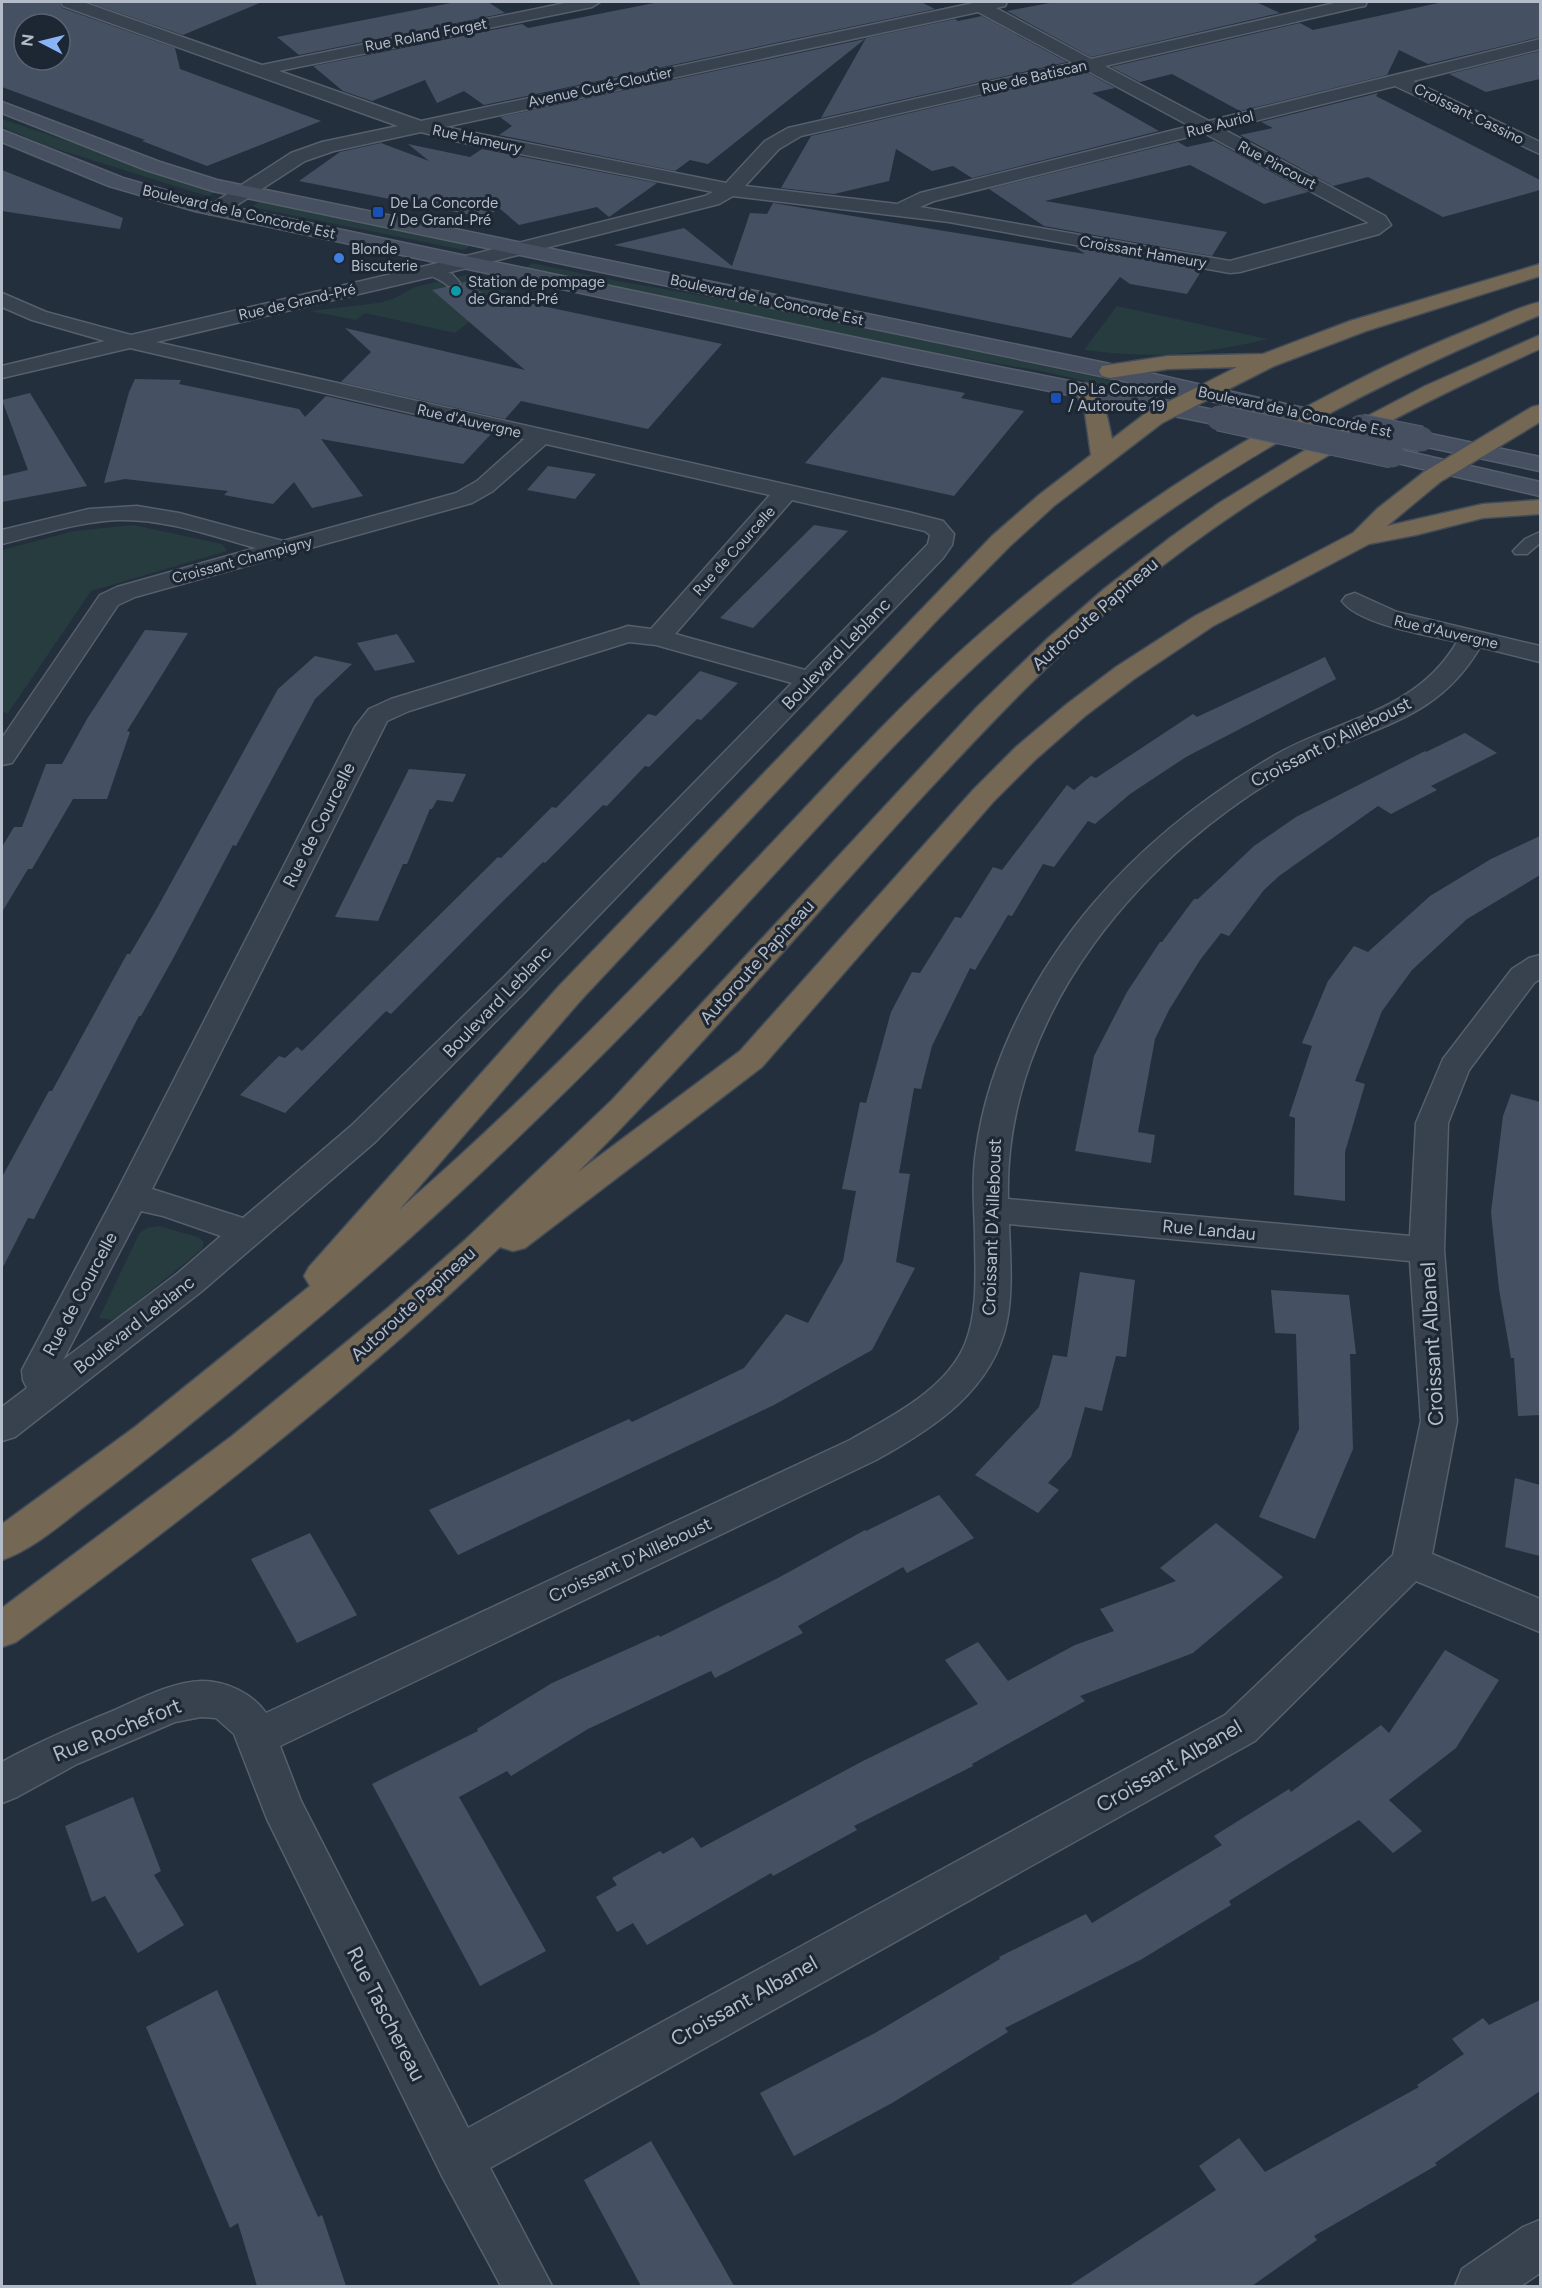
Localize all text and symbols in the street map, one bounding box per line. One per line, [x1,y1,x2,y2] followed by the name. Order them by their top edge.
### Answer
[12,12,72,72] north arrow
[363,14,489,56] street label: Rue Roland Forget
[17,33,38,48] text: N
[980,56,1088,98] street label: Rue de Batiscan
[526,63,674,111] street label: Avenue Curé-Cloutier
[1411,80,1527,149] street label: Croissant Cassino
[1184,107,1256,141] street label: Rue Auriol
[431,121,523,157] street label: Rue Hameury
[1235,137,1320,193] street label: Rue Pincourt
[141,181,338,243] street label: Boulevard de la Concorde Est
[390,194,498,229] place label: De La Concorde / De Grand-Pré
[371,205,385,219] marker: De La Concorde / De Grand-Pré
[1078,232,1208,272] street label: Croissant Hameury
[351,240,418,275] place label: Blonde Biscuterie
[332,251,346,265] marker: Blonde Biscuterie
[668,271,866,329] street label: Boulevard de la Concorde Est
[468,273,605,308] place label: Station de pompage de Grand-Pré
[237,280,357,324] street label: Rue de Grand-Pré
[449,284,463,298] marker: Station de pompage de Grand-Pré
[1068,380,1176,415] place label: De La Concorde / Autoroute 19
[1196,383,1394,441] street label: Boulevard de la Concorde Est
[1049,391,1063,405] marker: De La Concorde / Autoroute 19
[415,400,523,442] street label: Rue d'Auvergne
[689,502,779,600] street label: Rue de Courcelle
[170,533,314,587] street label: Croissant Champigny
[1027,553,1163,675] street label: Autoroute Papineau
[777,593,895,715] street label: Boulevard Leblanc
[1392,611,1500,653] street label: Rue d'Auvergne
[1247,692,1415,792] street label: Croissant D'Ailleboust
[278,759,360,891] street label: Rue de Courcelle
[695,895,819,1029] street label: Autoroute Papineau
[438,941,556,1063] street label: Boulevard Leblanc
[978,1138,1006,1316] street label: Croissant D'Ailleboust
[1161,1215,1257,1245] street label: Rue Landau
[38,1228,122,1360] street label: Rue de Courcelle
[346,1242,480,1366] street label: Autoroute Papineau
[1415,1261,1448,1427] street label: Croissant Albanel
[69,1271,199,1379] street label: Boulevard Leblanc
[545,1512,715,1607] street label: Croissant D'Ailleboust
[49,1692,185,1767] street label: Rue Rochefort
[1091,1714,1246,1817] street label: Croissant Albanel
[342,1942,431,2085] street label: Rue Taschereau
[666,1950,822,2051] street label: Croissant Albanel

